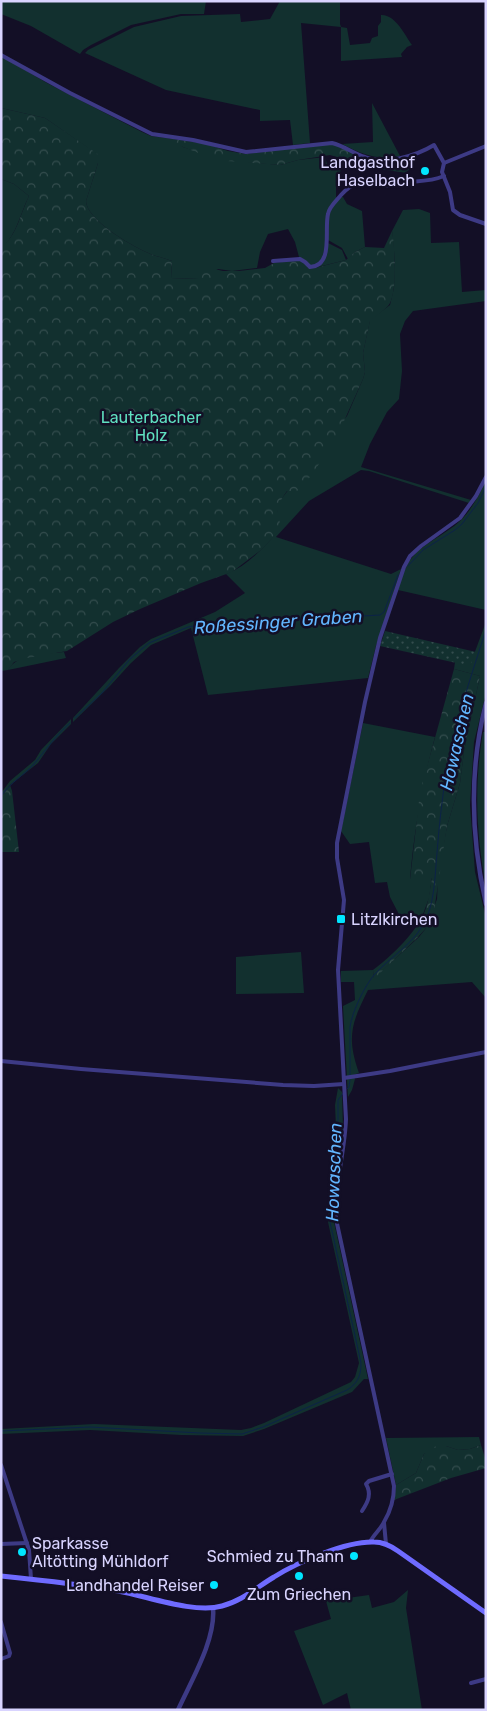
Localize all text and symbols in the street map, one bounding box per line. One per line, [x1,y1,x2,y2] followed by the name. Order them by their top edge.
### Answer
[320,153,416,190] place label: Landgasthof Haselbach
[419,165,431,177] marker: Landgasthof Haselbach
[101,408,201,445] park label: Lauterbacher Holz
[193,605,363,639] water label: Roßessinger Graben
[435,691,479,793] water label: Howaschen
[351,910,437,929] place label: Litzlkirchen
[335,913,347,925] marker: Litzlkirchen
[321,1122,347,1222] water label: Howaschen
[32,1534,169,1571] place label: Sparkasse Altötting Mühldorf
[16,1546,28,1558] marker: Sparkasse Altötting Mühldorf
[207,1547,344,1566] place label: Schmied zu Thann
[348,1550,360,1562] marker: Schmied zu Thann
[293,1570,305,1582] marker: Zum Griechen
[66,1576,204,1595] place label: Landhandel Reiser
[208,1579,220,1591] marker: Landhandel Reiser
[247,1585,351,1604] place label: Zum Griechen

